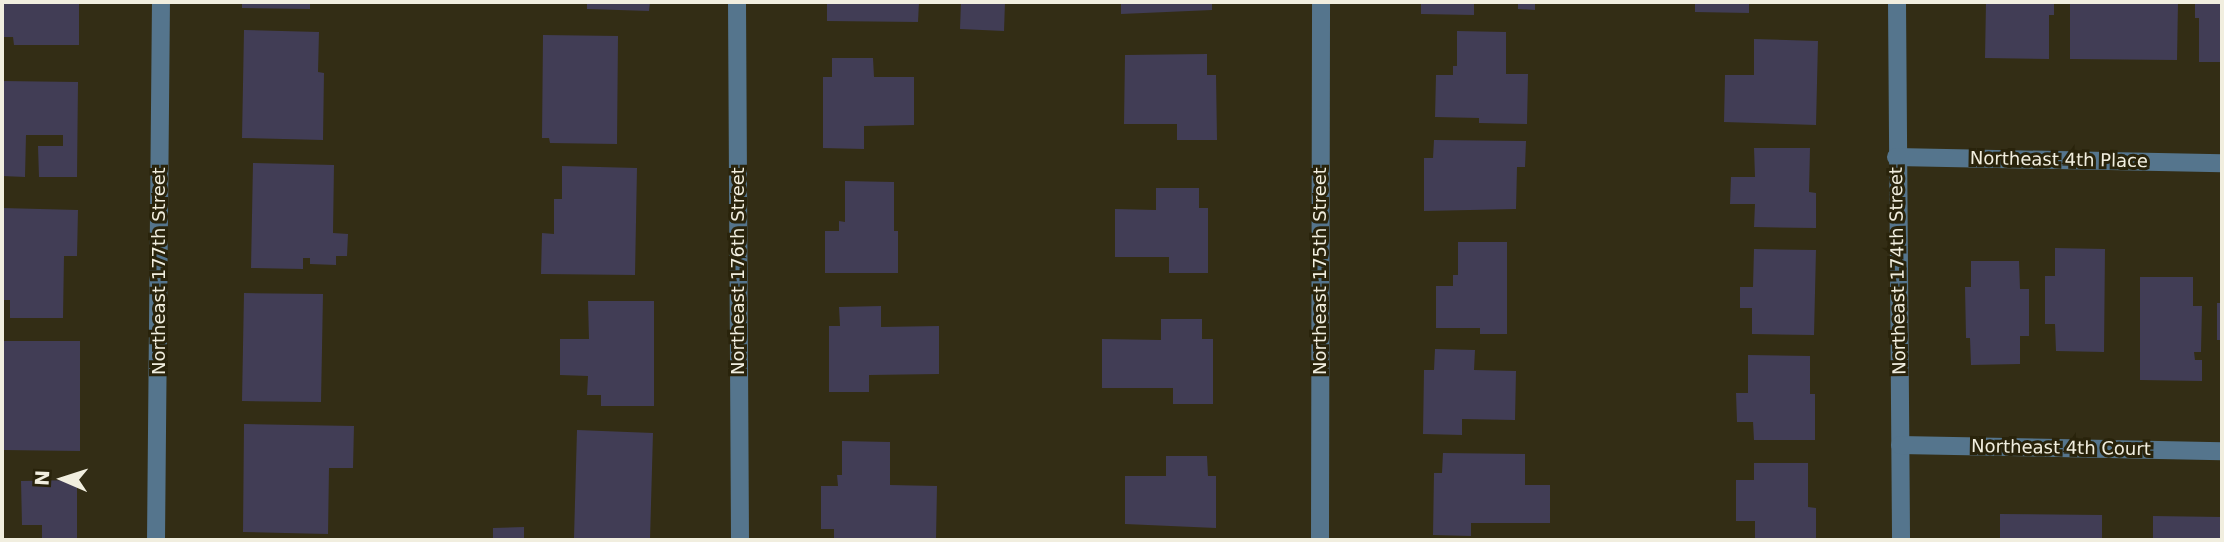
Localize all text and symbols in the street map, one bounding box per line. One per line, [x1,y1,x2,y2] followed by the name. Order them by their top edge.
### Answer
[1970,148,2148,172] street label: Northeast 4th Place
[148,167,170,375] street label: Northeast 177th Street
[727,167,749,375] street label: Northeast 176th Street
[1309,167,1331,375] street label: Northeast 175th Street
[1885,167,1911,375] street label: Northeast 174th Street
[1971,436,2151,460] street label: Northeast 4th Court
[28,444,98,514] north arrow
[31,469,53,486] text: N

